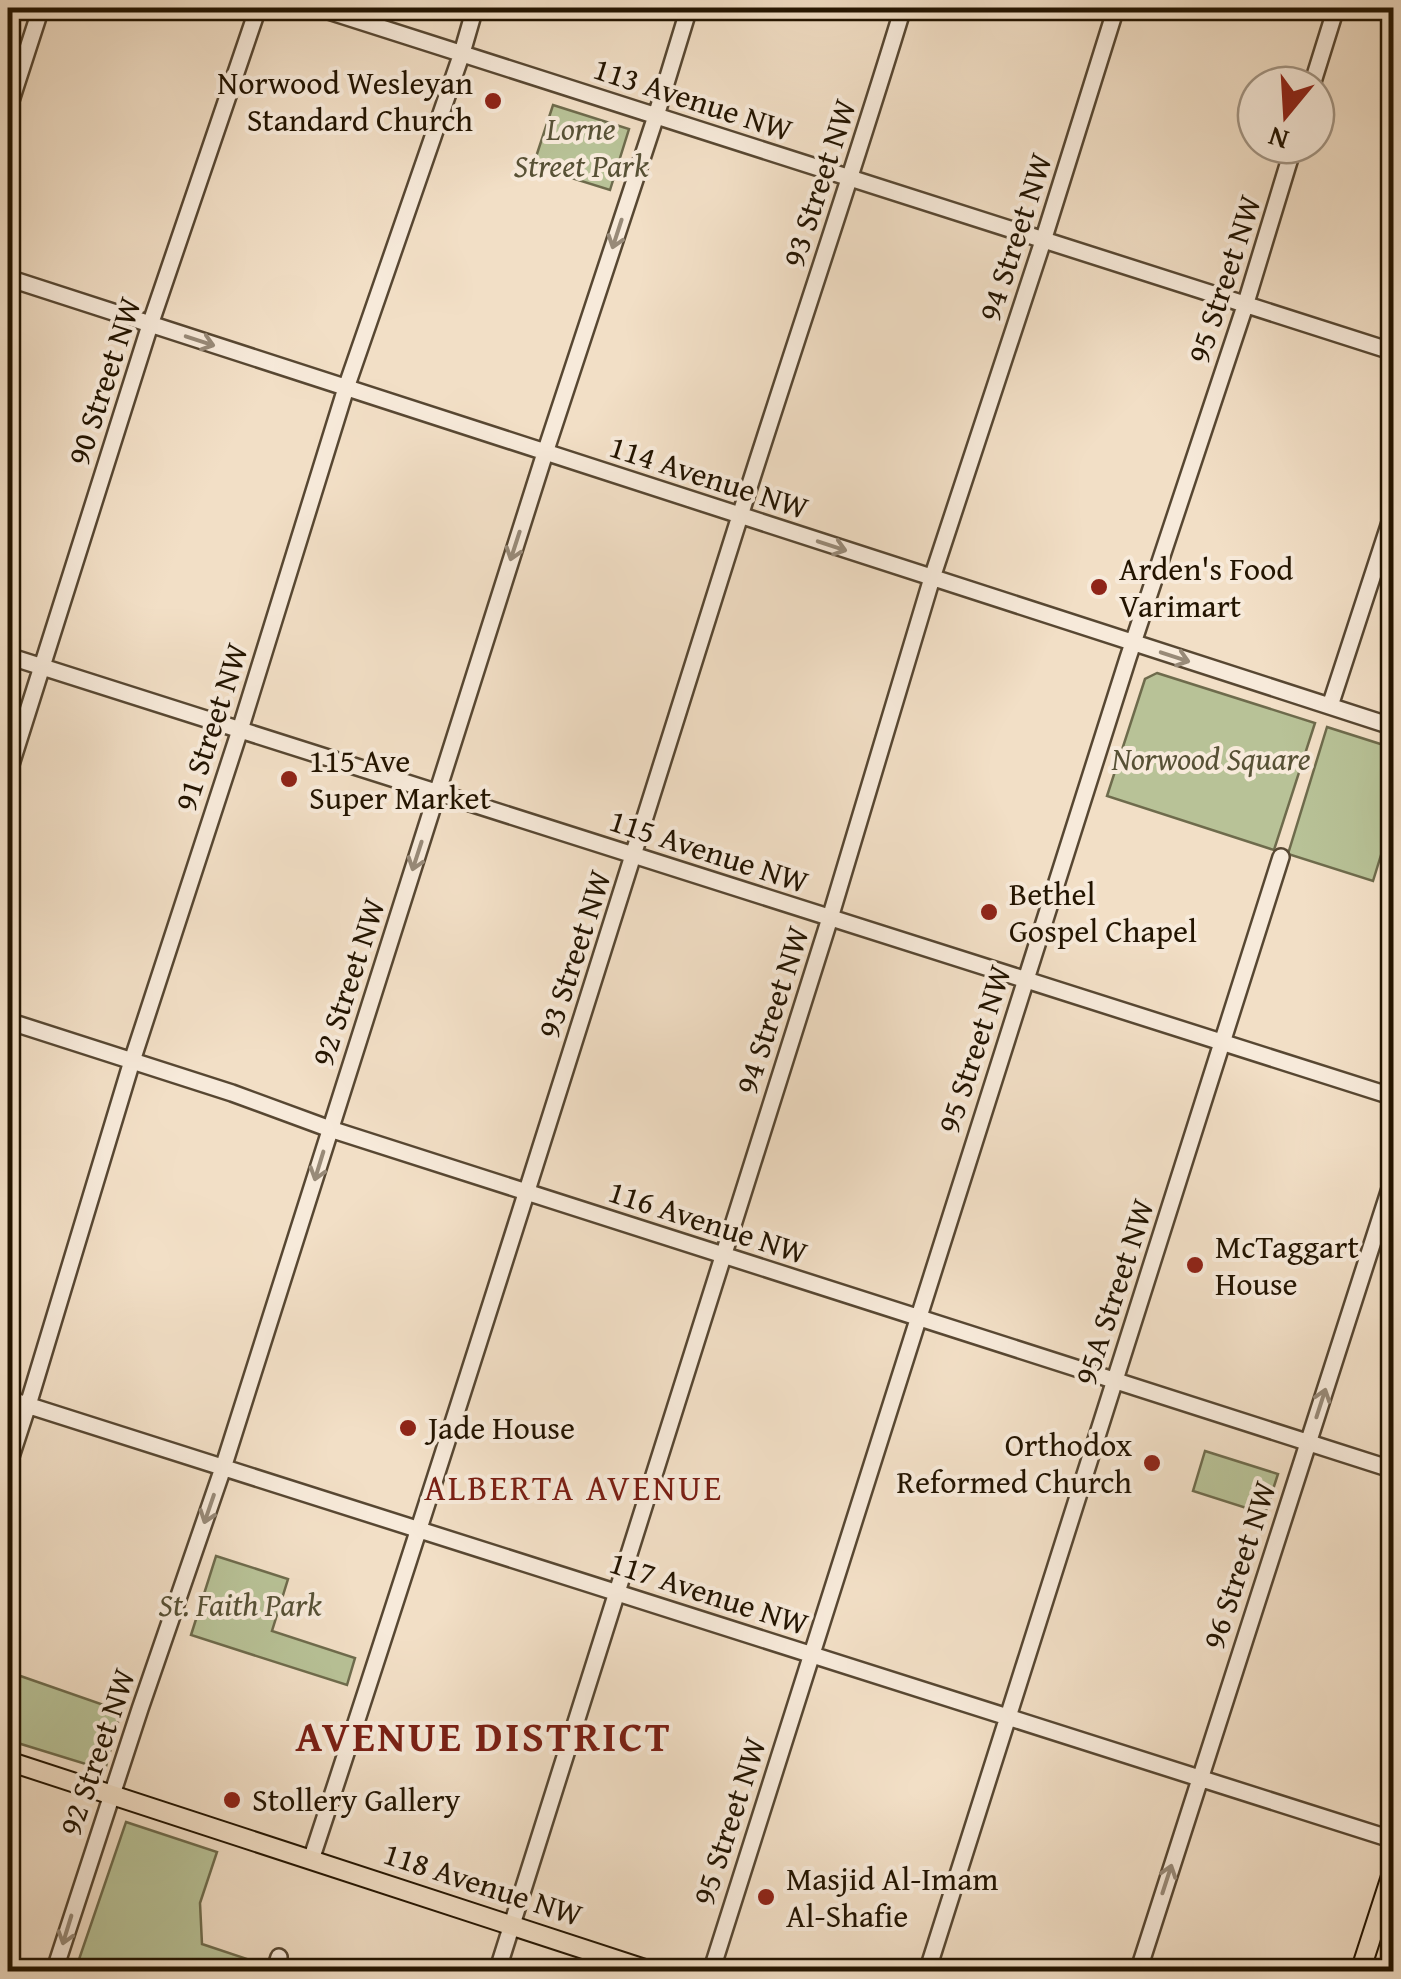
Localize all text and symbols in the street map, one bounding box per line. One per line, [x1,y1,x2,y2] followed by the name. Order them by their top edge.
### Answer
[588,44,799,153] street label: 113 Avenue NW
[217,59,473,143] place label: Norwood Wesleyan Standard Church
[1236,65,1336,165] north arrow
[482,90,504,112] marker: Norwood Wesleyan Standard Church
[769,93,868,273] street label: 93 Street NW
[514,105,649,189] park label: Lorne Street Park
[1263,117,1293,162] text: N
[965,147,1064,327] street label: 94 Street NW
[1174,189,1273,369] street label: 95 Street NW
[607,218,625,249] one-way arrow
[54,291,153,471] street label: 90 Street NW
[184,333,215,351] one-way arrow
[604,422,815,531] street label: 114 Avenue NW
[505,530,523,561] one-way arrow
[816,539,848,557] one-way arrow
[1119,545,1293,629] place label: Arden's Food Varimart
[1088,576,1110,598] marker: Arden's Food Varimart
[161,637,260,817] street label: 91 Street NW
[1159,649,1191,667] one-way arrow
[1110,735,1311,782] park label: Norwood Square
[309,737,491,821] place label: 115 Ave Super Market
[278,768,300,790] marker: 115 Ave Super Market
[604,796,815,905] street label: 115 Avenue NW
[406,840,424,871] one-way arrow
[524,864,623,1044] street label: 93 Street NW
[1009,870,1197,954] place label: Bethel Gospel Chapel
[298,892,397,1072] street label: 92 Street NW
[978,901,1000,923] marker: Bethel Gospel Chapel
[722,920,821,1100] street label: 94 Street NW
[924,959,1023,1139] street label: 95 Street NW
[308,1149,326,1181] one-way arrow
[603,1167,814,1276] street label: 116 Avenue NW
[1061,1193,1166,1391] street label: 95A Street NW
[1215,1223,1359,1307] place label: McTaggart House
[1184,1254,1206,1276] marker: McTaggart House
[1313,1387,1331,1419] one-way arrow
[424,1404,575,1451] place label: Jade House
[397,1417,419,1439] marker: Jade House
[896,1421,1133,1505] place label: Orthodox Reformed Church
[1141,1452,1163,1474] marker: Orthodox Reformed Church
[424,1462,724,1513] district label: ALBERTA AVENUE
[1189,1475,1288,1655] street label: 96 Street NW
[199,1492,217,1524] one-way arrow
[604,1538,815,1647] street label: 117 Avenue NW
[158,1581,322,1628] park label: St. Faith Park
[46,1662,147,1842] street label: 92 Street NW
[296,1705,672,1766] district label: AVENUE DISTRICT
[679,1731,778,1911] street label: 95 Street NW
[252,1776,461,1823] place label: Stollery Gallery
[221,1789,243,1811] marker: Stollery Gallery
[378,1829,589,1938] street label: 118 Avenue NW
[786,1855,998,1939] place label: Masjid Al-Imam Al-Shafie
[1159,1863,1177,1895] one-way arrow
[755,1886,777,1908] marker: Masjid Al-Imam Al-Shafie
[57,1914,75,1946] one-way arrow

